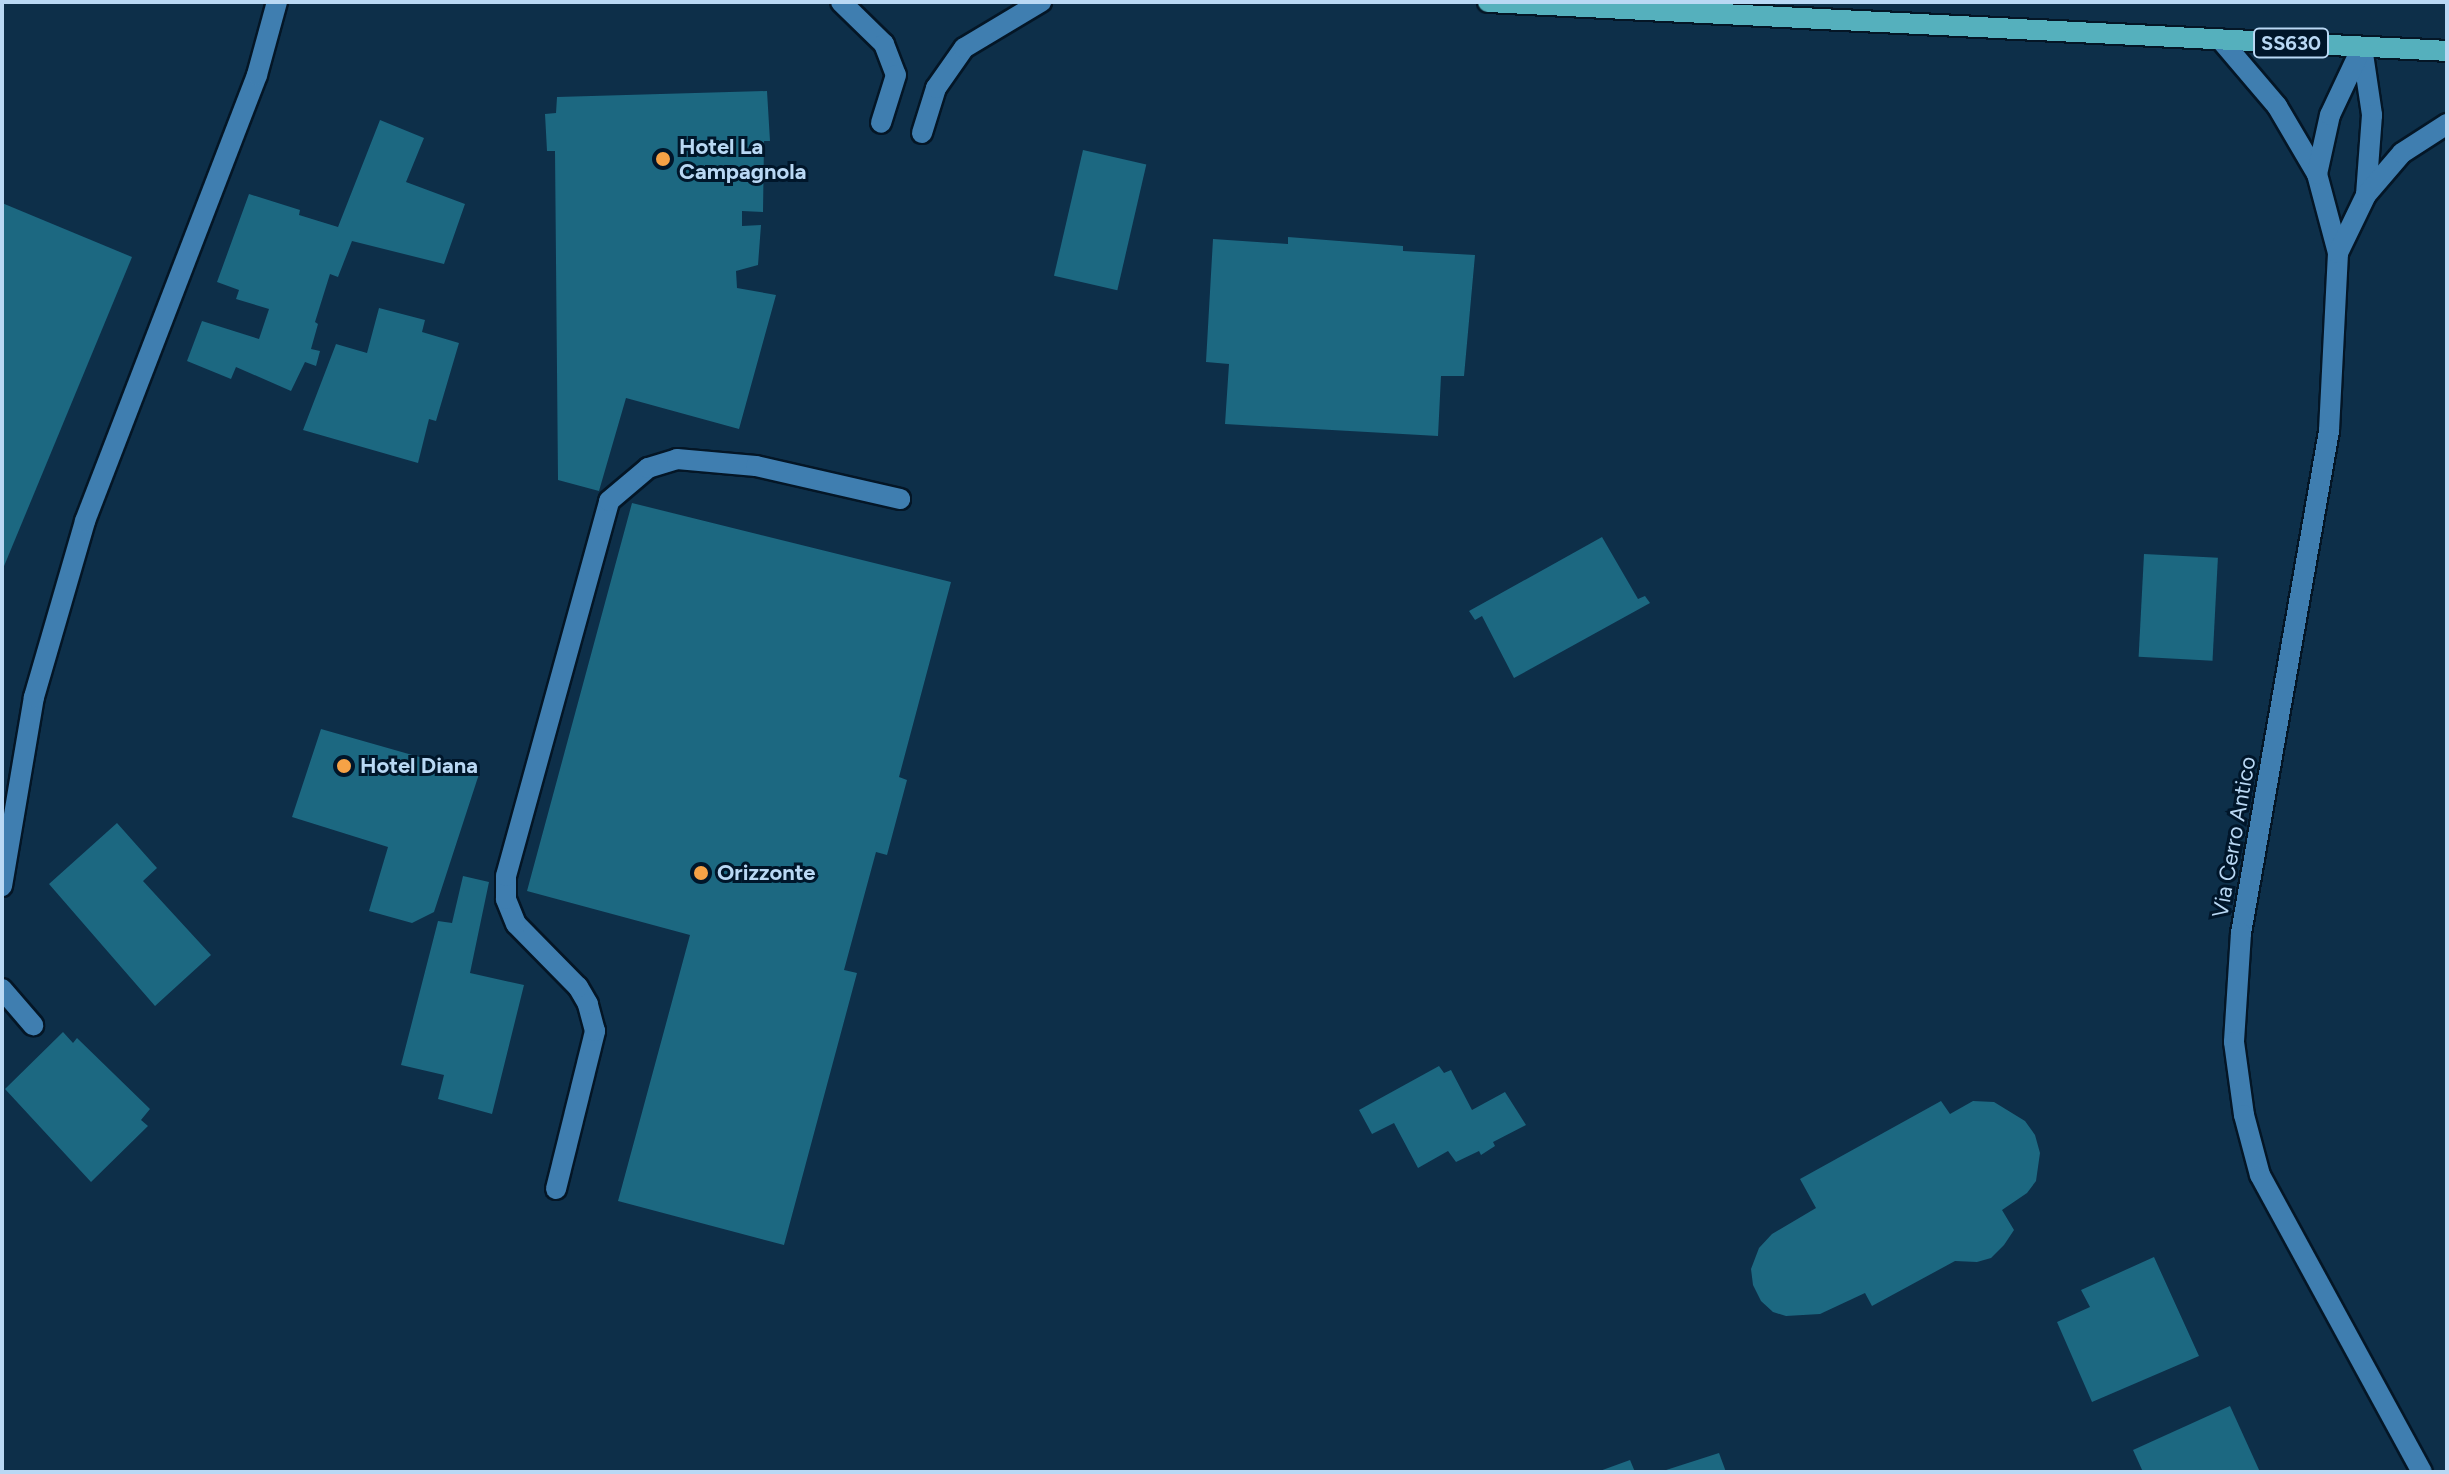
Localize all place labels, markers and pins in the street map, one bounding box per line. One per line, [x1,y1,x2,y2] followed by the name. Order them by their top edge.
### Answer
[679,133,806,184] place label: Hotel La Campagnola
[654,150,672,168] marker: Hotel La Campagnola
[360,753,478,779] place label: Hotel Diana
[335,757,353,775] marker: Hotel Diana
[717,860,816,886] place label: Orizzonte
[692,864,710,882] marker: Orizzonte

